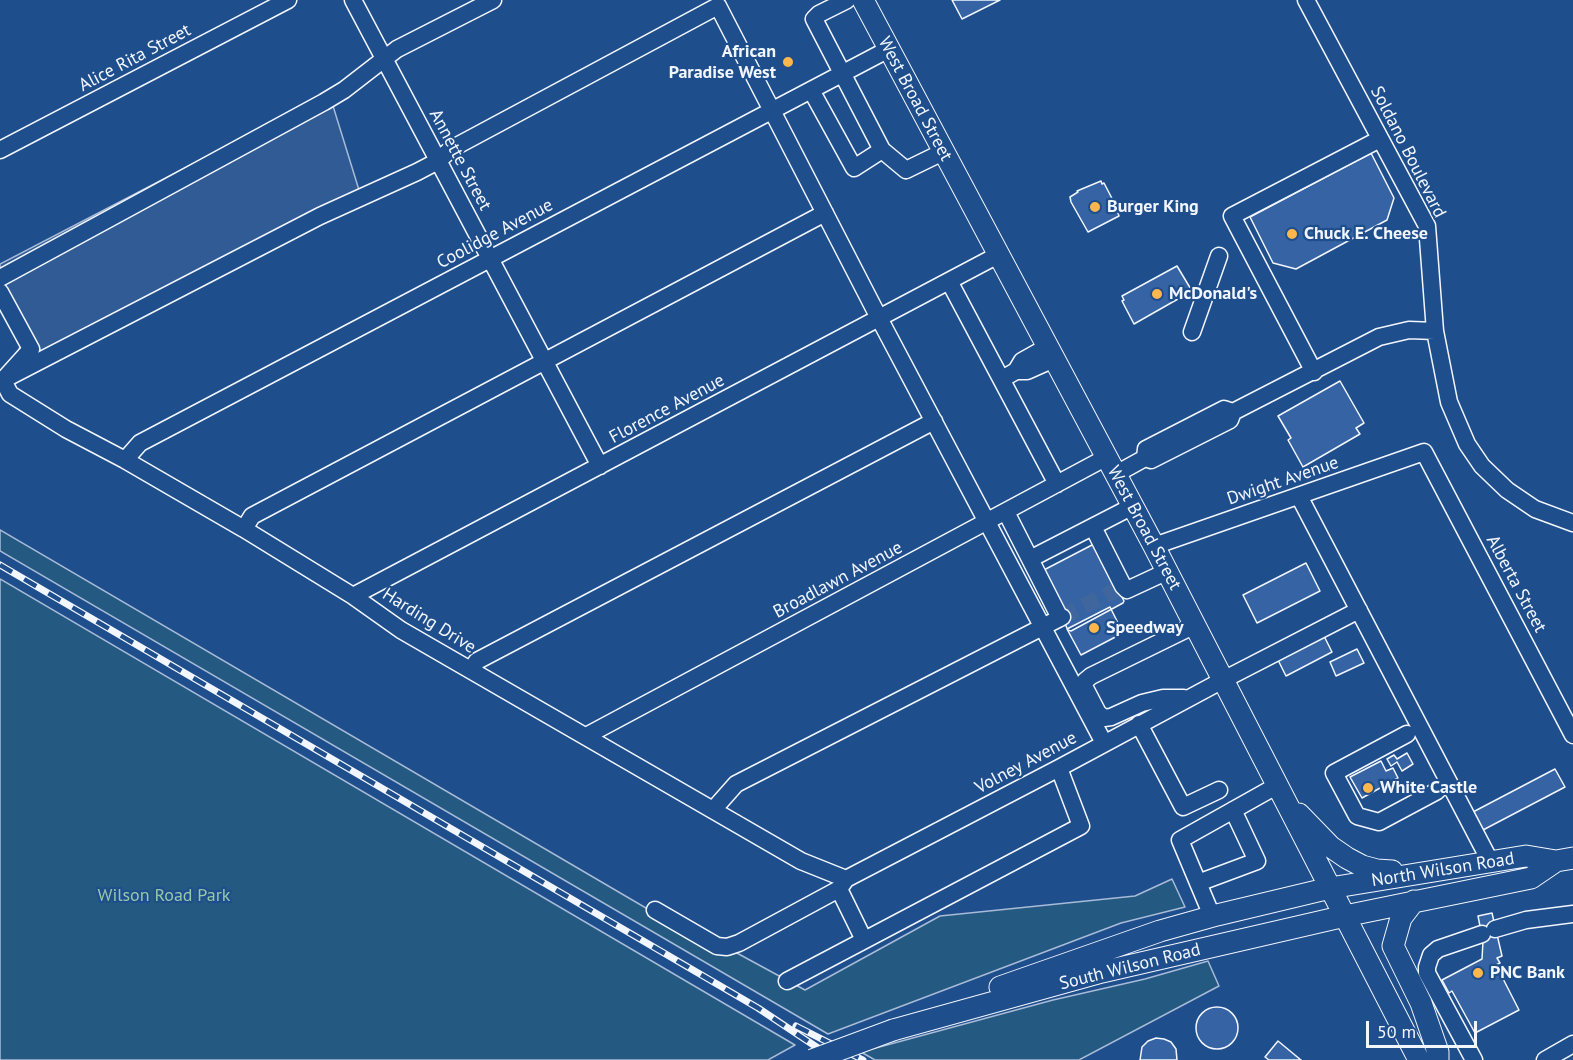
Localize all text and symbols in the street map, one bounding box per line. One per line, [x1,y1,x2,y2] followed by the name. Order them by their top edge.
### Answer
[75,19,195,97] street label: Alice Rita Street
[873,33,957,165] street label: West Broad Street
[669,41,776,84] place label: African Paradise West
[781,55,795,69] marker: African Paradise West
[1366,83,1450,221] street label: Soldano Boulevard
[424,106,496,214] street label: Annette Street
[433,194,557,274] street label: Coolidge Avenue
[1107,196,1199,218] place label: Burger King
[1088,200,1102,214] marker: Burger King
[1304,223,1428,245] place label: Chuck E. Cheese
[1285,227,1299,241] marker: Chuck E. Cheese
[1169,283,1257,305] place label: McDonald's
[1150,287,1164,301] marker: McDonald's
[606,370,728,448] street label: Florence Avenue
[1224,452,1342,510] street label: Dwight Avenue
[1102,462,1186,594] street label: West Broad Street
[1481,532,1551,636] street label: Alberta Street
[770,537,906,623] street label: Broadlawn Avenue
[378,584,480,658] street label: Harding Drive
[1106,617,1184,639] place label: Speedway
[1087,621,1101,635] marker: Speedway
[971,727,1081,799] street label: Volney Avenue
[1380,777,1477,799] place label: White Castle
[1361,781,1375,795] marker: White Castle
[1370,848,1516,892] street label: North Wilson Road
[98,885,230,907] park label: Wilson Road Park
[1057,939,1203,995] street label: South Wilson Road
[1490,962,1565,984] place label: PNC Bank
[1471,966,1485,980] marker: PNC Bank
[1369,1009,1480,1047] scale bar
[1377,1020,1416,1043] text: 50 m

